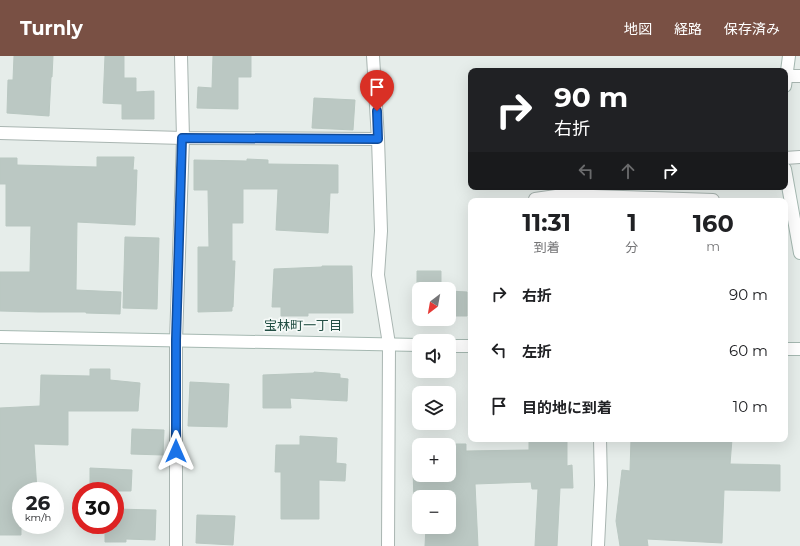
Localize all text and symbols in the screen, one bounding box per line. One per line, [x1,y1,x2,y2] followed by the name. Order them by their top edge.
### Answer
[20,17,83,40] text: Turnly
[624,20,652,38] text: 地図
[674,20,702,38] text: 経路
[724,20,780,38] text: 保存済み
[360,70,394,111] pin
[366,76,388,98] icon: arrive
[554,80,628,114] text: 90 m
[488,84,540,136] icon: right
[554,118,590,140] text: 右折
[575,160,597,182] icon: left
[617,160,639,182] icon: ahead
[659,160,681,182] icon: right
[522,208,571,237] text: 11:31
[627,208,637,237] text: 1
[693,209,734,238] text: 160
[706,238,720,254] text: m
[534,239,560,255] text: 到着
[625,239,638,255] text: 分
[412,282,456,326] north arrow
[412,282,456,534] map controls
[488,283,510,305] icon: right
[729,285,768,304] text: 90 m
[522,286,552,305] text: 右折
[264,317,342,333] district label: 宝林町一丁目
[412,334,456,378] button: sound
[488,339,510,361] icon: left
[729,341,768,360] text: 60 m
[522,342,552,361] text: 左折
[412,386,456,430] button: layers
[488,395,510,417] icon: arrive
[733,397,768,416] text: 10 m
[522,398,612,417] text: 目的地に到着
[155,430,197,472] position arrow
[412,438,456,482] button: +
[72,482,124,534] speed limit sign: 30
[412,490,456,534] button: −
[26,491,50,515] text: 26
[25,511,51,524] text: km/h

